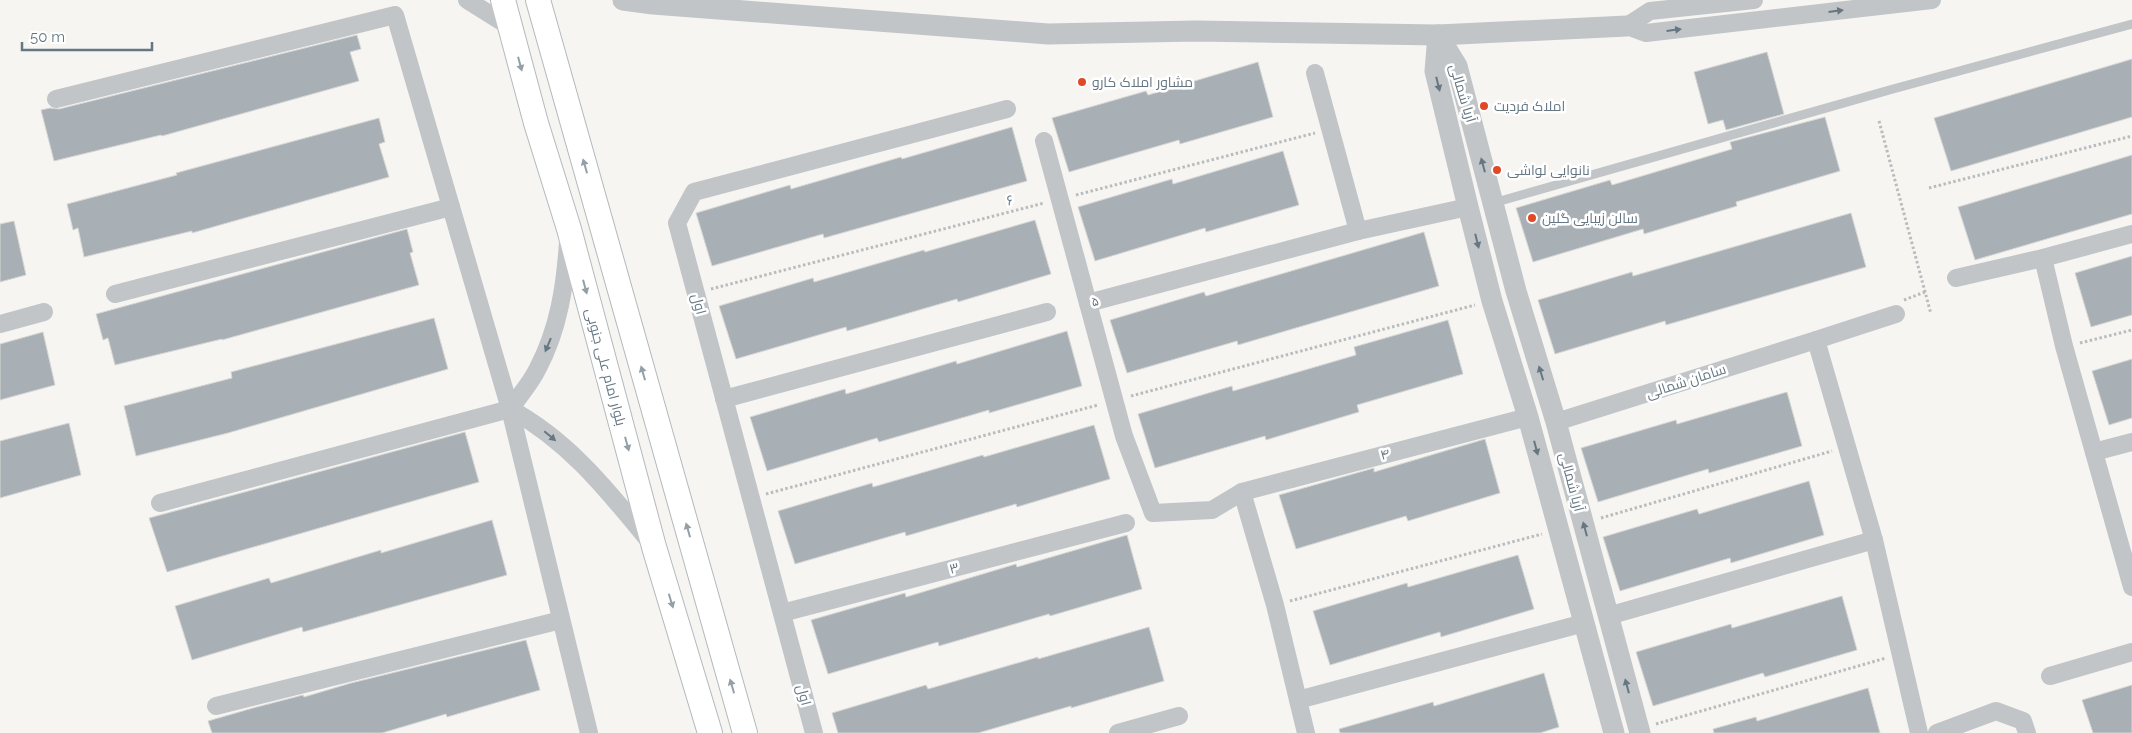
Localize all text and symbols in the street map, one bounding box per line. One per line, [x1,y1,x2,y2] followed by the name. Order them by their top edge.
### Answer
[1828,7,1844,15] one-way arrow
[22,20,152,52] scale bar
[1667,26,1683,34] one-way arrow
[30,28,65,46] text: 50 m
[516,56,524,72] one-way arrow
[1447,62,1480,124] street label: آریا شمالی
[1092,74,1193,90] place label: مشاور املاک کارو
[1076,76,1088,88] marker: مشاور املاک کارو
[1434,76,1442,91] one-way arrow
[1494,98,1565,114] place label: املاک فردیت
[1478,100,1490,112] marker: املاک فردیت
[1479,158,1487,173] one-way arrow
[580,159,588,174] one-way arrow
[1507,162,1590,178] place label: نانوایی لواشی
[1491,164,1503,176] marker: نانوایی لواشی
[1005,191,1015,209] street label: ۶
[1542,210,1638,226] place label: سالن زیبایی گلین
[1526,212,1538,224] marker: سالن زیبایی گلین
[1473,234,1481,249] one-way arrow
[581,280,589,295] one-way arrow
[688,292,709,316] street label: اول
[1089,292,1101,310] street label: ۵
[581,306,629,428] street label: بلوار امام علی جنوبی
[544,338,552,352] one-way arrow
[1644,361,1728,401] street label: سامان شمالی
[1537,365,1544,380] one-way arrow
[639,366,647,381] one-way arrow
[544,430,557,441] one-way arrow
[623,437,631,452] one-way arrow
[1532,440,1540,455] one-way arrow
[1378,445,1392,463] street label: ۴
[1556,451,1588,513] street label: آریا شمالی
[1581,521,1589,537] one-way arrow
[683,522,691,537] one-way arrow
[947,559,961,577] street label: ۳
[667,593,675,608] one-way arrow
[1623,678,1631,693] one-way arrow
[727,679,735,694] one-way arrow
[793,683,814,707] street label: اول

